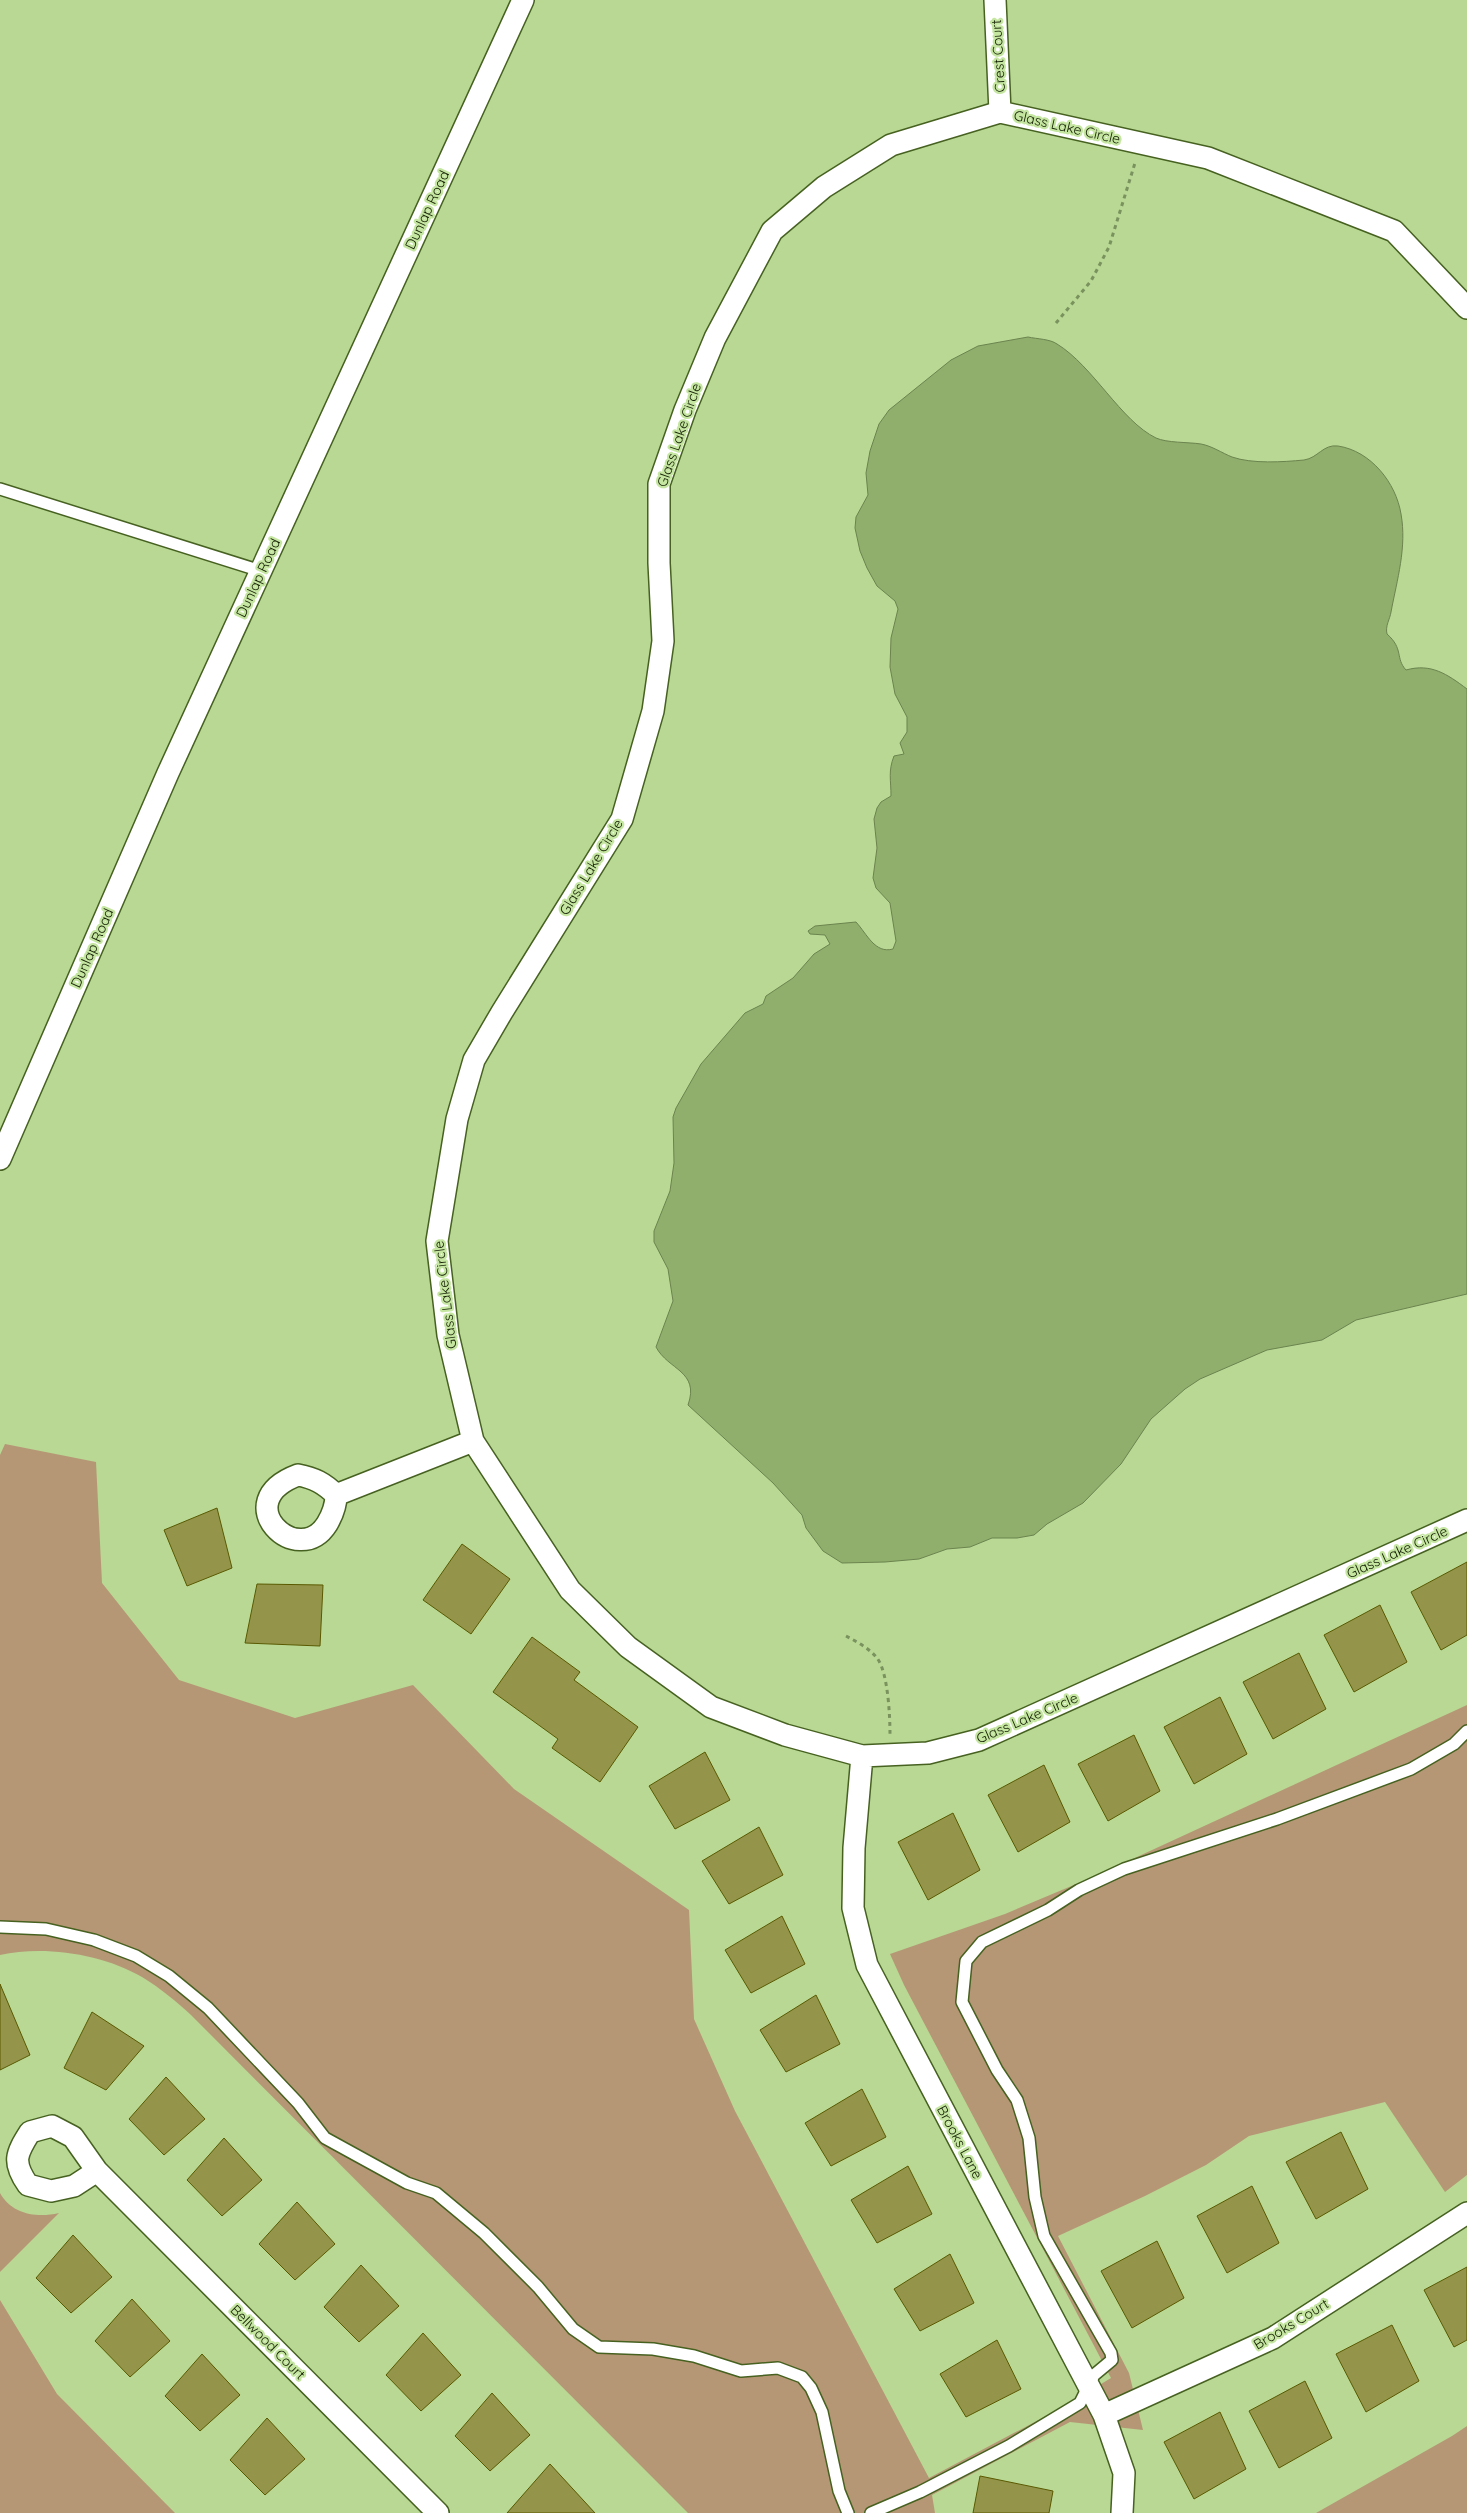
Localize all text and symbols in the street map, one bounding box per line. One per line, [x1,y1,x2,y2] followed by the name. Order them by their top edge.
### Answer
[987,19,1009,93] street label: Crest Court
[1012,106,1122,148] street label: Glass Lake Circle
[401,168,453,252] street label: Dunlap Road
[653,381,705,489] street label: Glass Lake Circle
[232,536,284,620] street label: Dunlap Road
[555,816,627,918] street label: Glass Lake Circle
[67,906,117,990] street label: Dunlap Road
[429,1240,461,1350] street label: Glass Lake Circle
[1344,1522,1450,1582] street label: Glass Lake Circle
[973,1688,1081,1748] street label: Glass Lake Circle
[933,2102,987,2182] street label: Brooks Lane
[1250,2294,1332,2354] street label: Brooks Court
[227,2301,309,2383] street label: Bellwood Court

